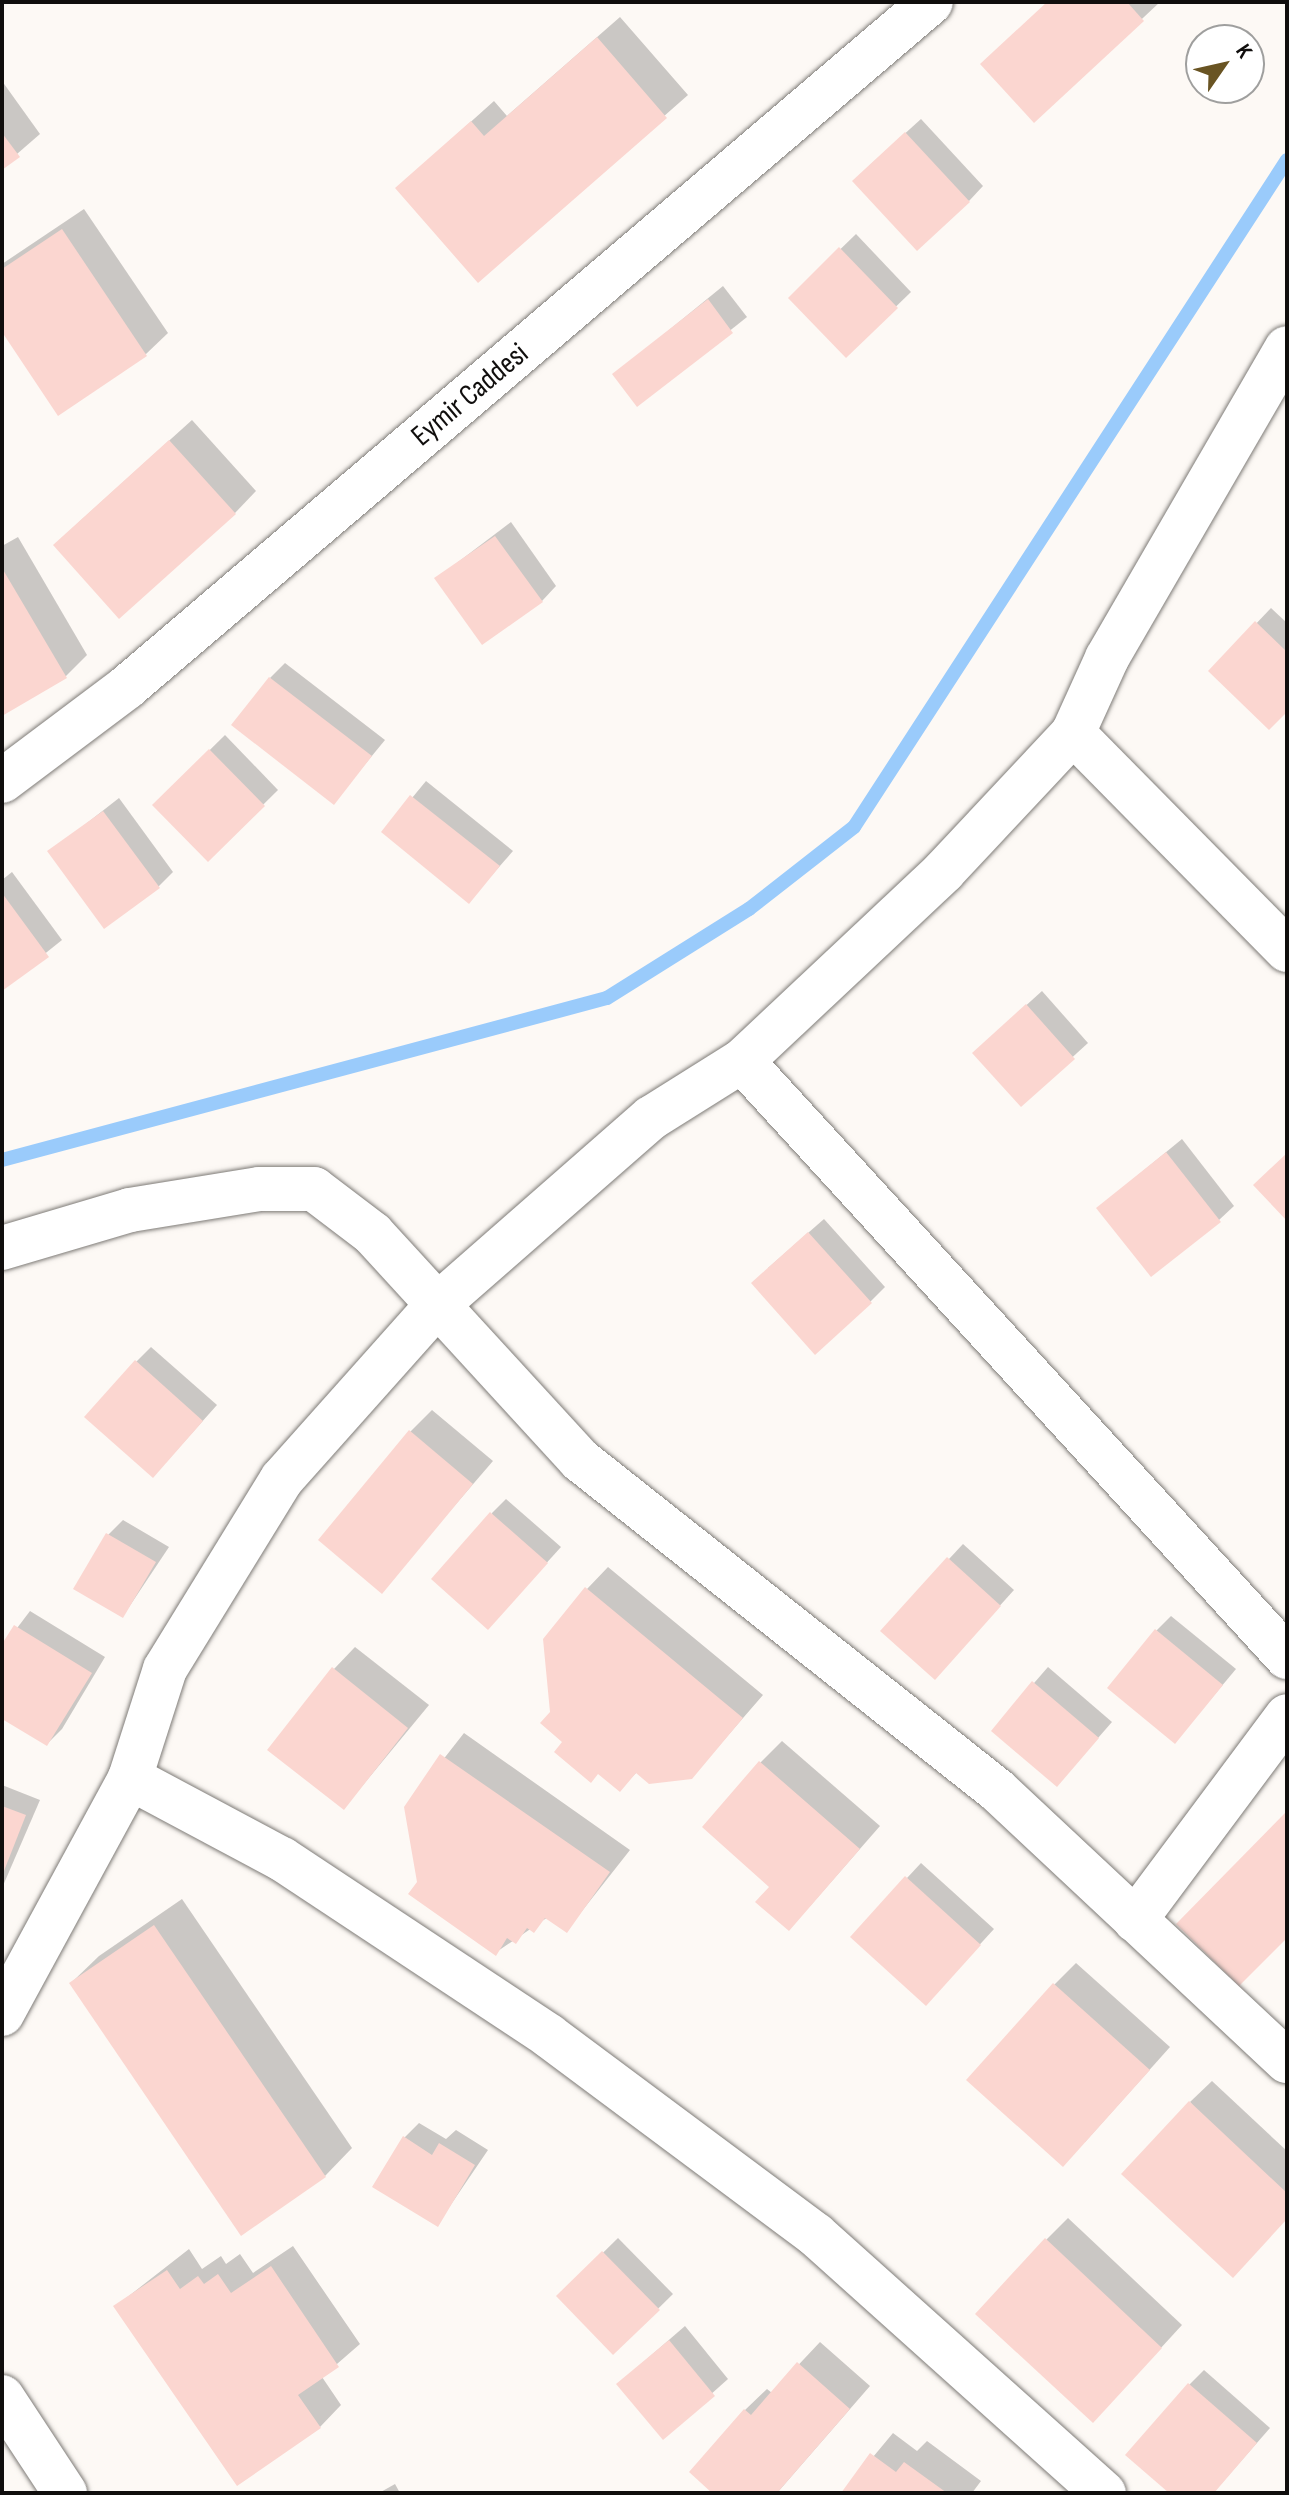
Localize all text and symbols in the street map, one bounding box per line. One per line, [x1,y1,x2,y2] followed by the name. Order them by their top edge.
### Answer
[1185,24,1265,104] north arrow
[1229,39,1258,63] text: K
[404,336,536,454] street label: Eymir Caddesi

